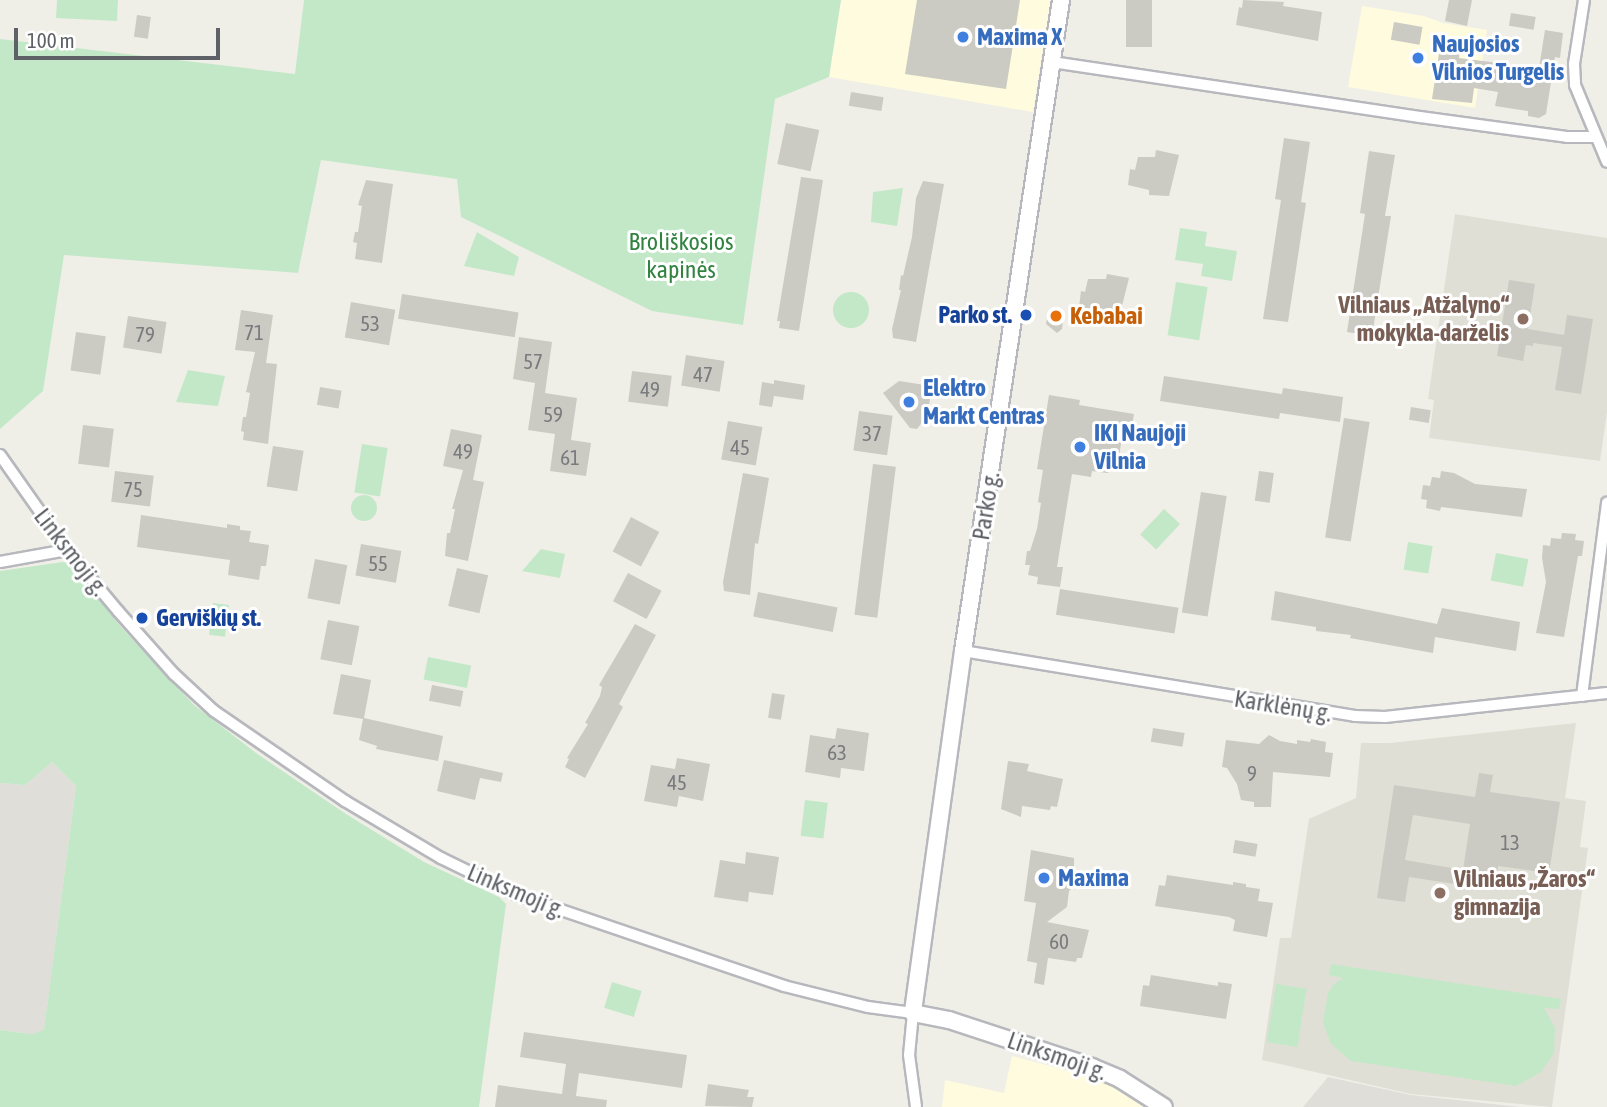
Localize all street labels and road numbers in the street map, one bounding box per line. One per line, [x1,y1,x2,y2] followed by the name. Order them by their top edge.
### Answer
[966,470,1006,542] street label: Parko g.
[28,503,114,601] street label: Linksmoji g.
[1232,684,1334,728] street label: Karklėnų g.
[463,858,569,924] street label: Linksmoji g.
[1004,1026,1110,1086] street label: Linksmoji g.

